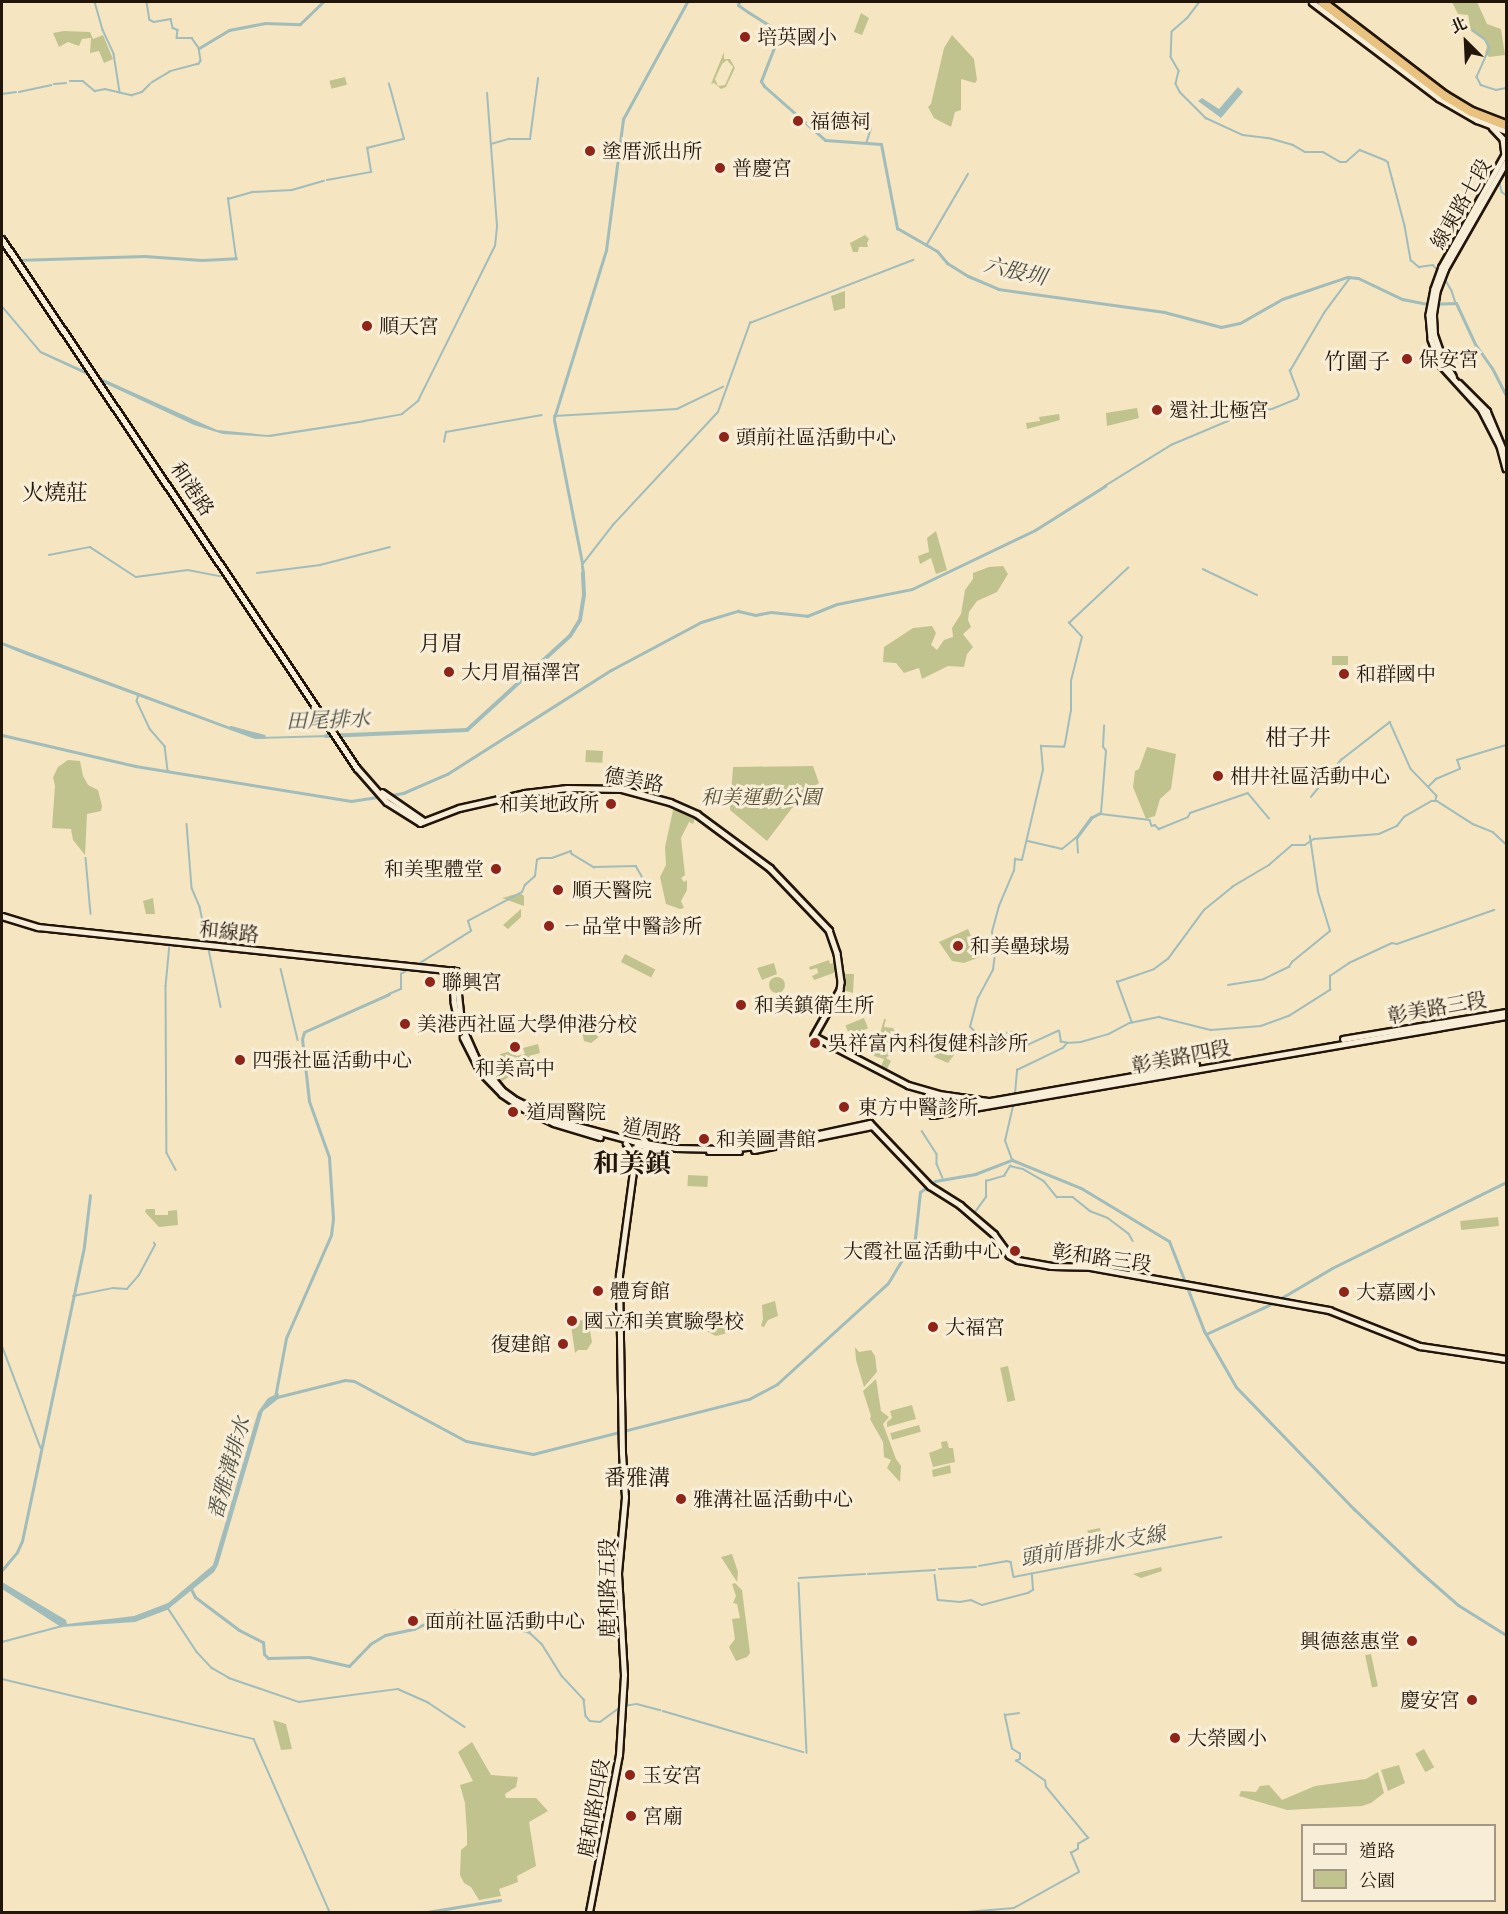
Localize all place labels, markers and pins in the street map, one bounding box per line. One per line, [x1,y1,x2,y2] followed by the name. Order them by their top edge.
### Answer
[757,25,837,49] place label: 培英國小
[738,30,752,44] marker: 培英國小
[810,109,870,133] place label: 福德祠
[791,114,805,128] marker: 福德祠
[602,139,702,163] place label: 塗厝派出所
[583,144,597,158] marker: 塗厝派出所
[732,156,792,180] place label: 普慶宮
[713,161,727,175] marker: 普慶宮
[379,314,439,338] place label: 順天宮
[360,319,374,333] marker: 順天宮
[1419,347,1479,371] place label: 保安宮
[1400,352,1414,366] marker: 保安宮
[1169,398,1269,422] place label: 還社北極宮
[1150,403,1164,417] marker: 還社北極宮
[736,425,896,449] place label: 頭前社區活動中心
[717,430,731,444] marker: 頭前社區活動中心
[461,660,581,684] place label: 大月眉福澤宮
[1356,662,1436,686] place label: 和群國中
[442,665,456,679] marker: 大月眉福澤宮
[1337,667,1351,681] marker: 和群國中
[1230,764,1390,788] place label: 柑井社區活動中心
[1211,769,1225,783] marker: 柑井社區活動中心
[499,792,599,816] place label: 和美地政所
[604,797,618,811] marker: 和美地政所
[384,857,484,881] place label: 和美聖體堂
[489,862,503,876] marker: 和美聖體堂
[572,878,652,902] place label: 順天醫院
[549,881,567,899] marker: 順天醫院
[562,914,702,938] place label: ㄧ品堂中醫診所
[540,917,558,935] marker: ㄧ品堂中醫診所
[970,934,1070,958] place label: 和美壘球場
[951,939,965,953] marker: 和美壘球場
[442,970,502,994] place label: 聯興宮
[423,975,437,989] marker: 聯興宮
[754,993,874,1017] place label: 和美鎮衛生所
[732,996,750,1014] marker: 和美鎮衛生所
[417,1012,637,1036] place label: 美港西社區大學伸港分校
[398,1017,412,1031] marker: 美港西社區大學伸港分校
[828,1031,1028,1055] place label: 吳祥富內科復健科診所
[806,1034,824,1052] marker: 吳祥富內科復健科診所
[508,1040,522,1054] marker: 和美高中
[252,1048,412,1072] place label: 四張社區活動中心
[233,1053,247,1067] marker: 四張社區活動中心
[475,1056,555,1080] place label: 和美高中
[858,1095,978,1119] place label: 東方中醫診所
[835,1098,853,1116] marker: 東方中醫診所
[526,1100,606,1124] place label: 道周醫院
[504,1103,522,1121] marker: 道周醫院
[716,1127,816,1151] place label: 和美圖書館
[697,1132,711,1146] marker: 和美圖書館
[843,1239,1003,1263] place label: 大霞社區活動中心
[1008,1244,1022,1258] marker: 大霞社區活動中心
[610,1279,670,1303] place label: 體育館
[1356,1280,1436,1304] place label: 大嘉國小
[591,1284,605,1298] marker: 體育館
[1337,1285,1351,1299] marker: 大嘉國小
[584,1309,744,1333] place label: 國立和美實驗學校
[565,1314,579,1328] marker: 國立和美實驗學校
[945,1315,1005,1339] place label: 大福宮
[926,1320,940,1334] marker: 大福宮
[491,1332,551,1356] place label: 復建館
[556,1337,570,1351] marker: 復建館
[693,1487,853,1511] place label: 雅溝社區活動中心
[674,1492,688,1506] marker: 雅溝社區活動中心
[425,1609,585,1633] place label: 面前社區活動中心
[406,1614,420,1628] marker: 面前社區活動中心
[1300,1629,1400,1653] place label: 興德慈惠堂
[1405,1634,1419,1648] marker: 興德慈惠堂
[1400,1688,1460,1712] place label: 慶安宮
[1465,1693,1479,1707] marker: 慶安宮
[1187,1726,1267,1750] place label: 大榮國小
[1168,1731,1182,1745] marker: 大榮國小
[642,1763,702,1787] place label: 玉安宮
[623,1768,637,1782] marker: 玉安宮
[643,1804,683,1828] place label: 宮廟
[624,1809,638,1823] marker: 宮廟

